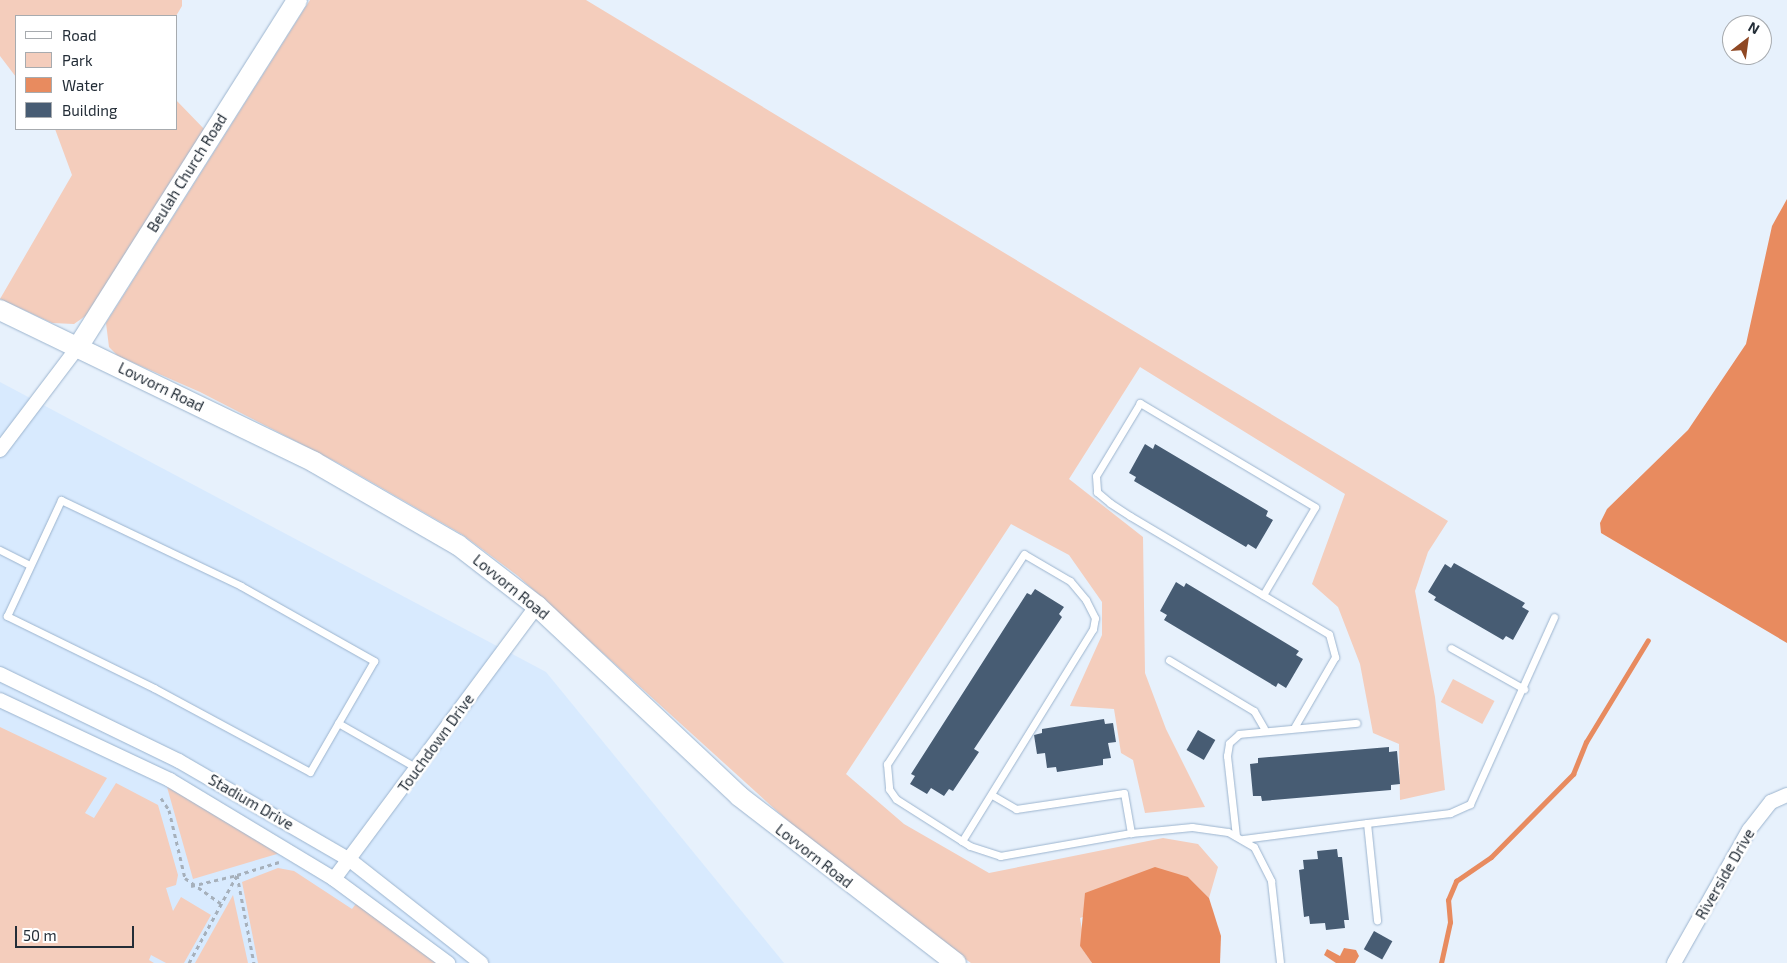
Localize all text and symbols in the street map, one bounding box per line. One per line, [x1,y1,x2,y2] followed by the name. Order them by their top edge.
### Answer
[15,15,178,130] legend
[1722,15,1772,65] north arrow
[1746,18,1763,37] text: N
[62,26,97,44] text: Road
[62,51,93,69] text: Park
[62,76,104,94] text: Water
[62,101,117,119] text: Building
[143,110,231,236] street label: Beulah Church Road
[115,359,207,415] street label: Lovvorn Road
[469,551,553,623] street label: Lovvorn Road
[394,690,478,796] street label: Touchdown Drive
[205,770,297,834] street label: Stadium Drive
[772,820,856,892] street label: Lovvorn Road
[1692,825,1758,923] street label: Riverside Drive
[18,916,136,948] scale bar
[23,926,57,944] text: 50 m

